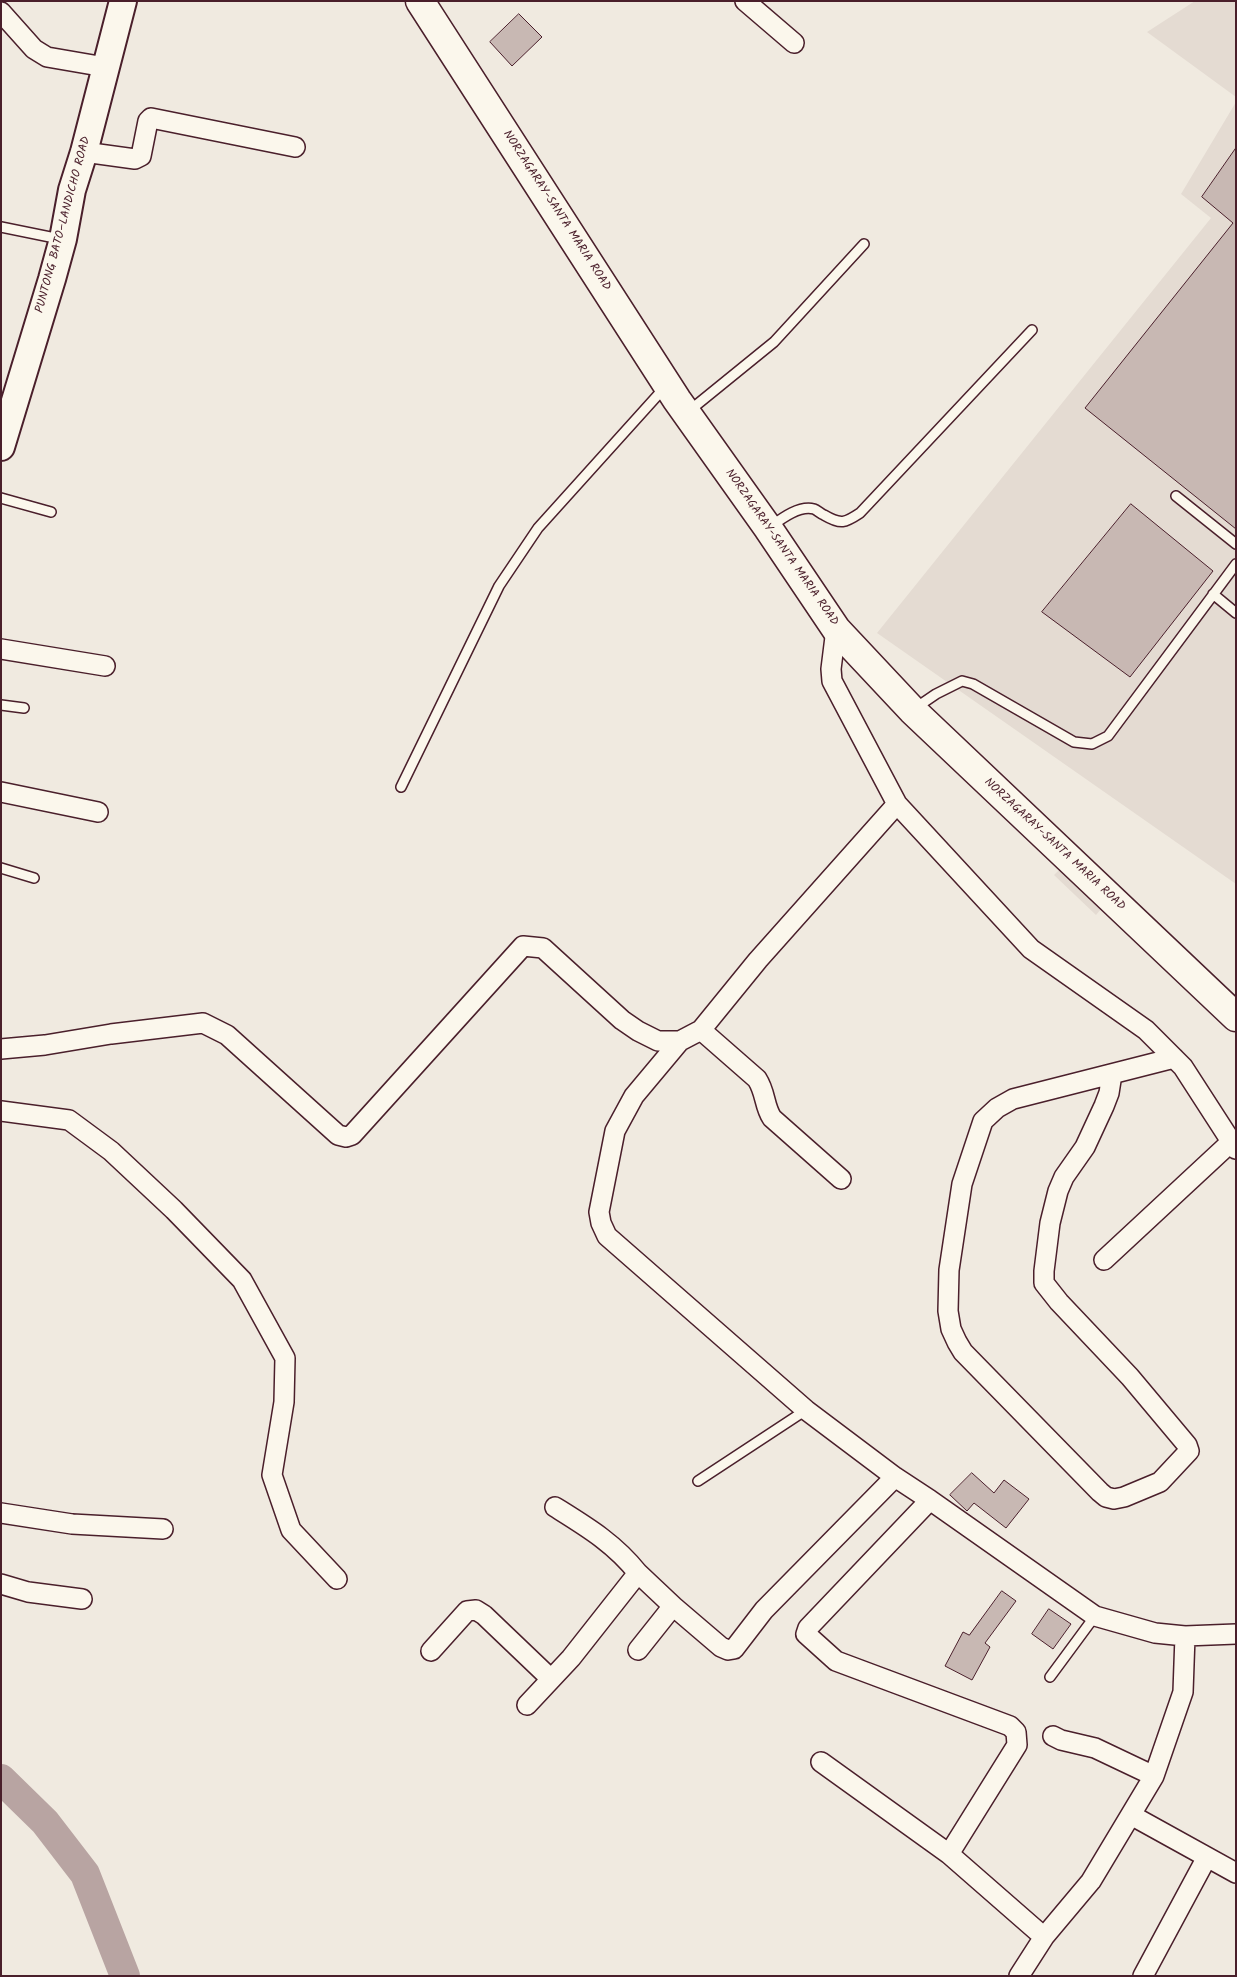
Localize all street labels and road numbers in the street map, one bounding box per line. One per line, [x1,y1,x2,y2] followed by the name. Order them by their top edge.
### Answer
[499,128,613,294] street label: NORZAGARAY-SANTA MARIA ROAD
[33,135,95,315] street label: PUNTONG BATO–LANDICHO ROAD
[721,467,841,629] street label: NORZAGARAY-SANTA MARIA ROAD
[980,776,1128,914] street label: NORZAGARAY-SANTA MARIA ROAD

